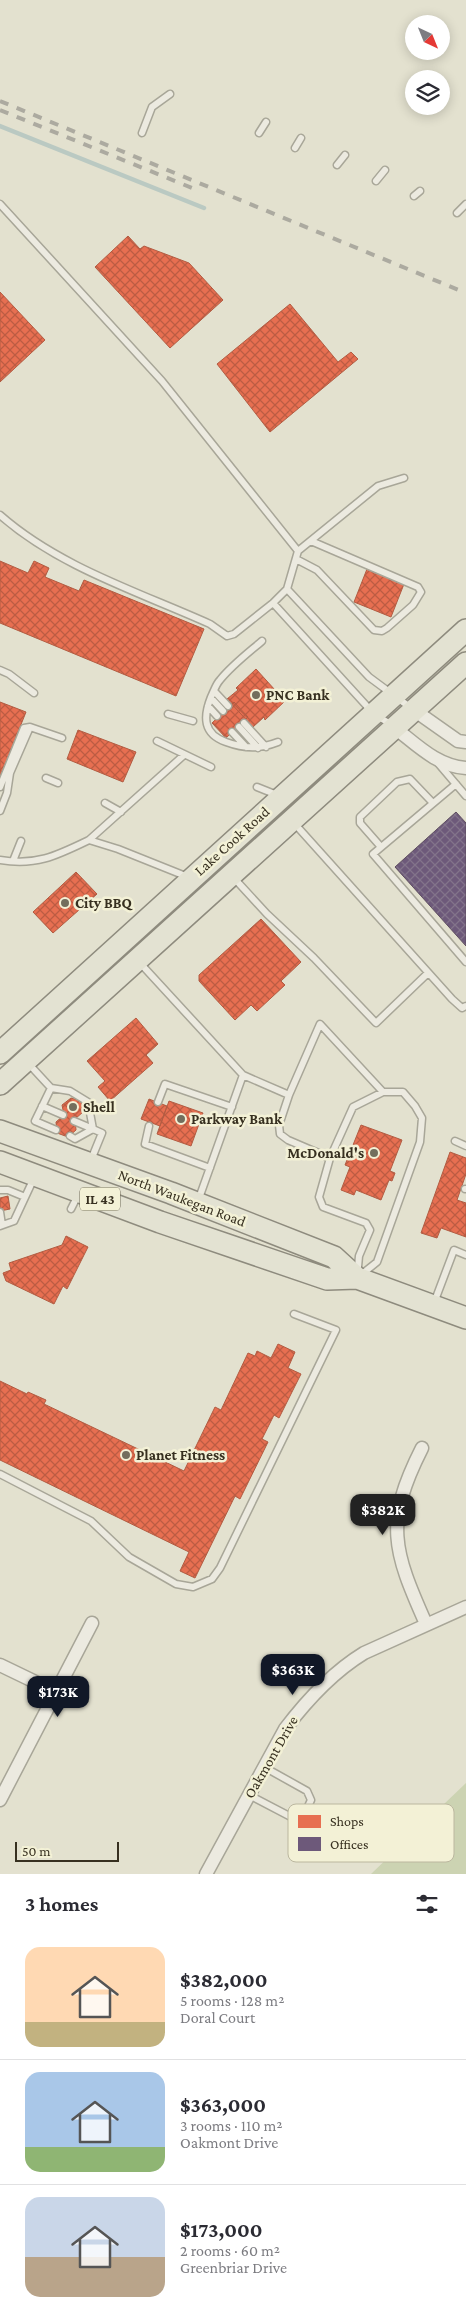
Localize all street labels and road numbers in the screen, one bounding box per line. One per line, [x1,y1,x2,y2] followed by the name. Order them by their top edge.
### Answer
[191,803,273,879] street label: Lake Cook Road
[116,1166,248,1231] street label: North Waukegan Road
[80,1188,120,1210] road number: IL 43
[241,1713,301,1801] street label: Oakmont Drive

